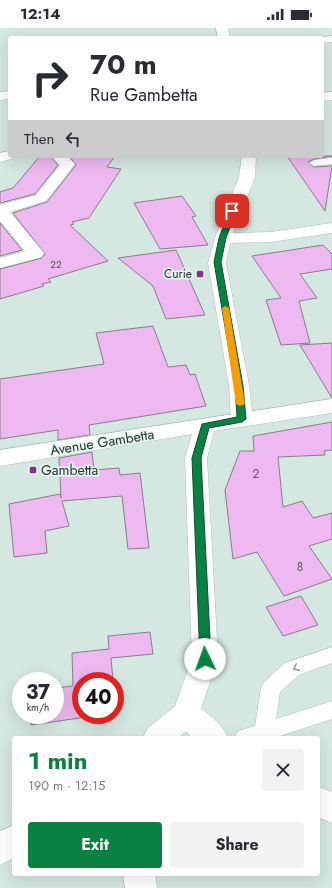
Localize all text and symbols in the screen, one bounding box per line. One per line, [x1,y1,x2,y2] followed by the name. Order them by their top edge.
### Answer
[20,3,60,25] text: 12:14
[90,44,157,85] text: 70 m
[24,52,76,104] icon: right
[90,82,198,108] text: Rue Gambetta
[24,128,54,150] text: Then
[62,128,84,150] icon: left
[215,194,249,228] pin
[221,200,243,222] icon: arrive
[50,257,62,272] house number: 22
[164,265,192,283] place label: Curie
[195,269,205,279] marker: Curie
[49,424,155,460] street label: Avenue Gambetta
[41,460,98,480] place label: Gambetta
[28,465,38,475] marker: Gambetta
[253,465,260,483] house number: 2
[297,558,303,576] house number: 8
[184,638,226,680] position arrow
[292,663,300,671] one-way arrow
[72,672,124,724] speed limit sign: 40
[26,678,50,707] text: 37
[27,700,49,715] text: km/h
[28,743,88,778] text: 1 min
[262,749,304,791] button: close
[28,776,105,795] text: 190 m · 12:15
[28,822,162,868] button: Exit
[170,822,304,868] button: Share

